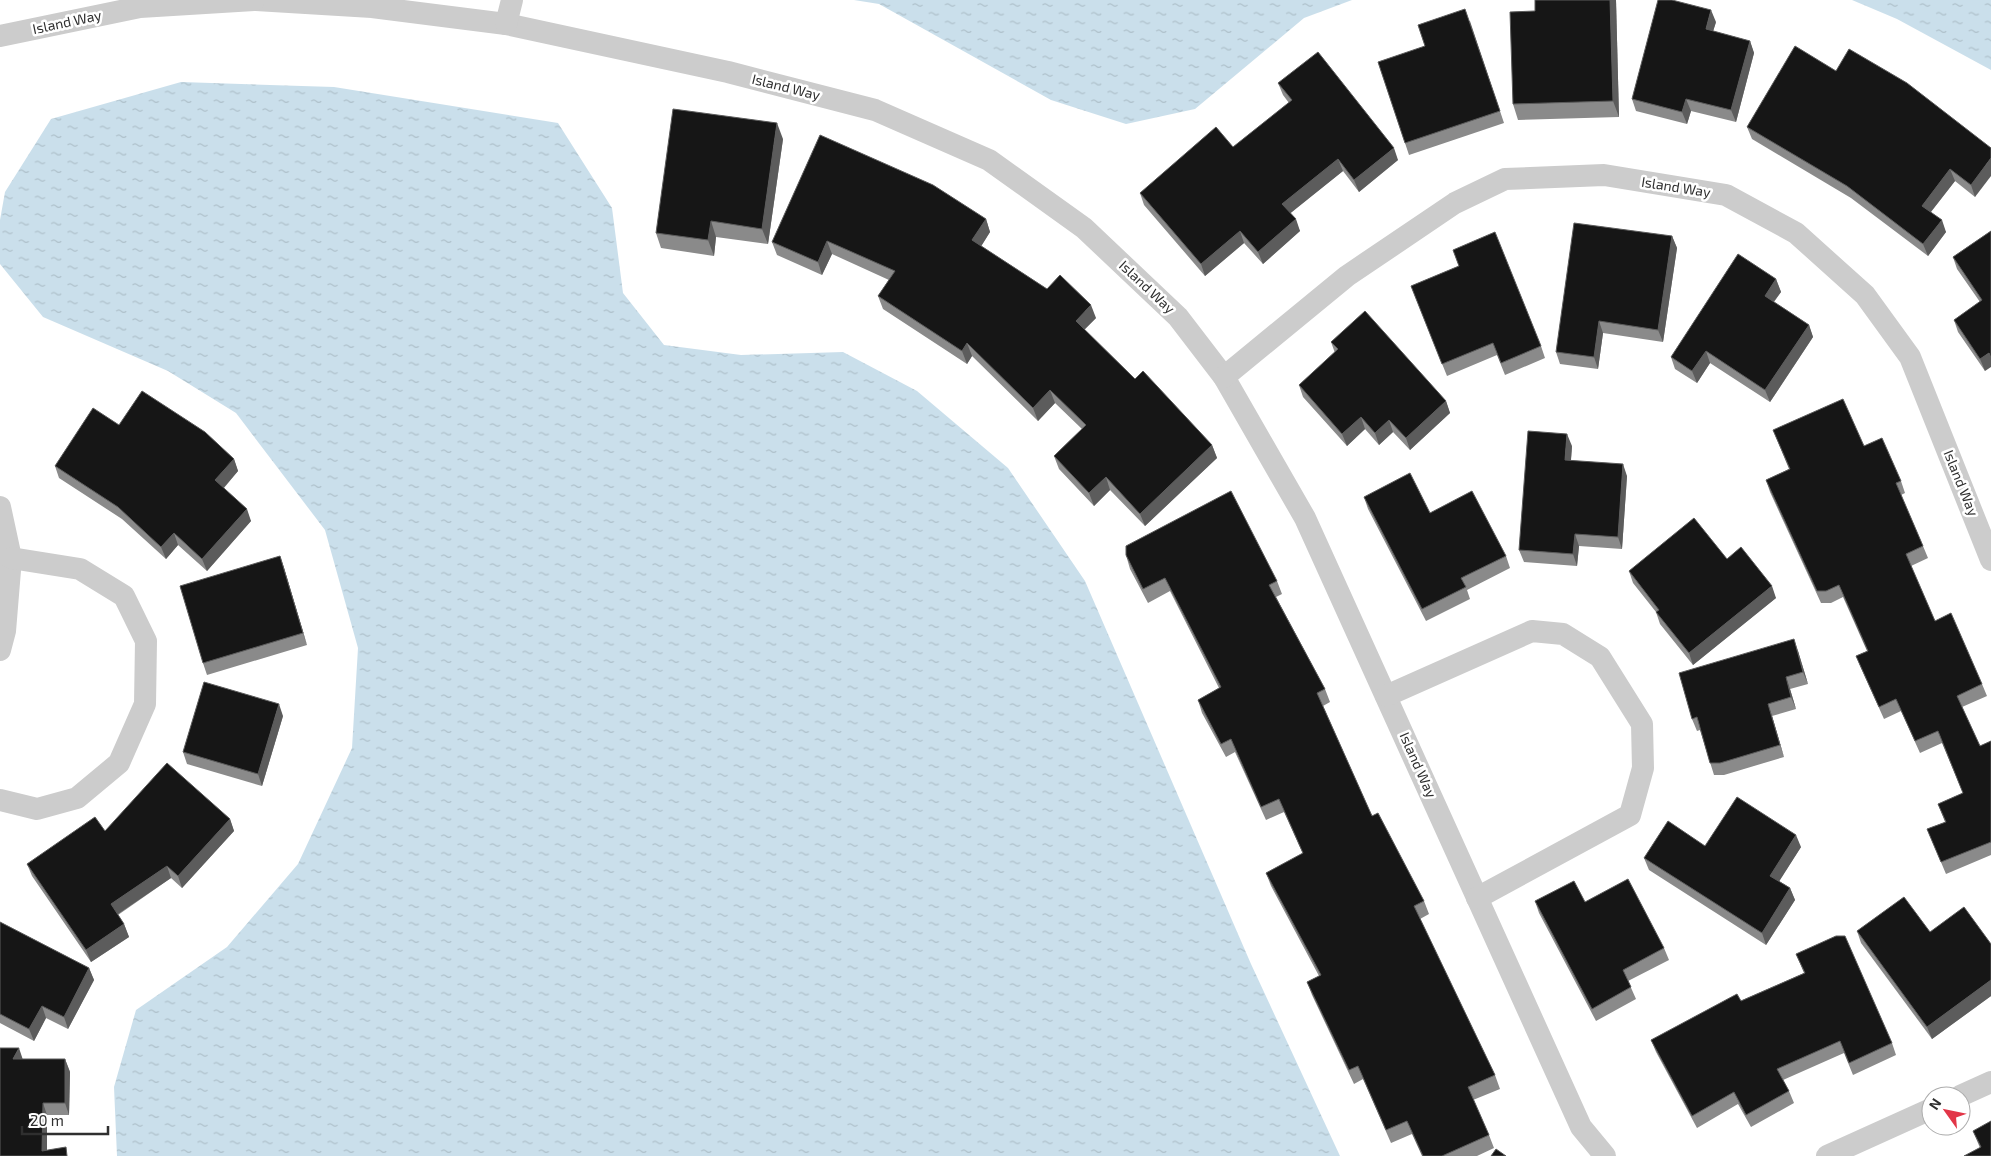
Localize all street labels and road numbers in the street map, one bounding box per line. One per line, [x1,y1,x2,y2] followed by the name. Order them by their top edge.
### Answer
[31,6,103,37] street label: Island Way
[750,70,823,103] street label: Island Way
[1640,173,1713,200] street label: Island Way
[1116,257,1179,317] street label: Island Way
[1940,447,1983,519] street label: Island Way
[1396,729,1441,801] street label: Island Way

